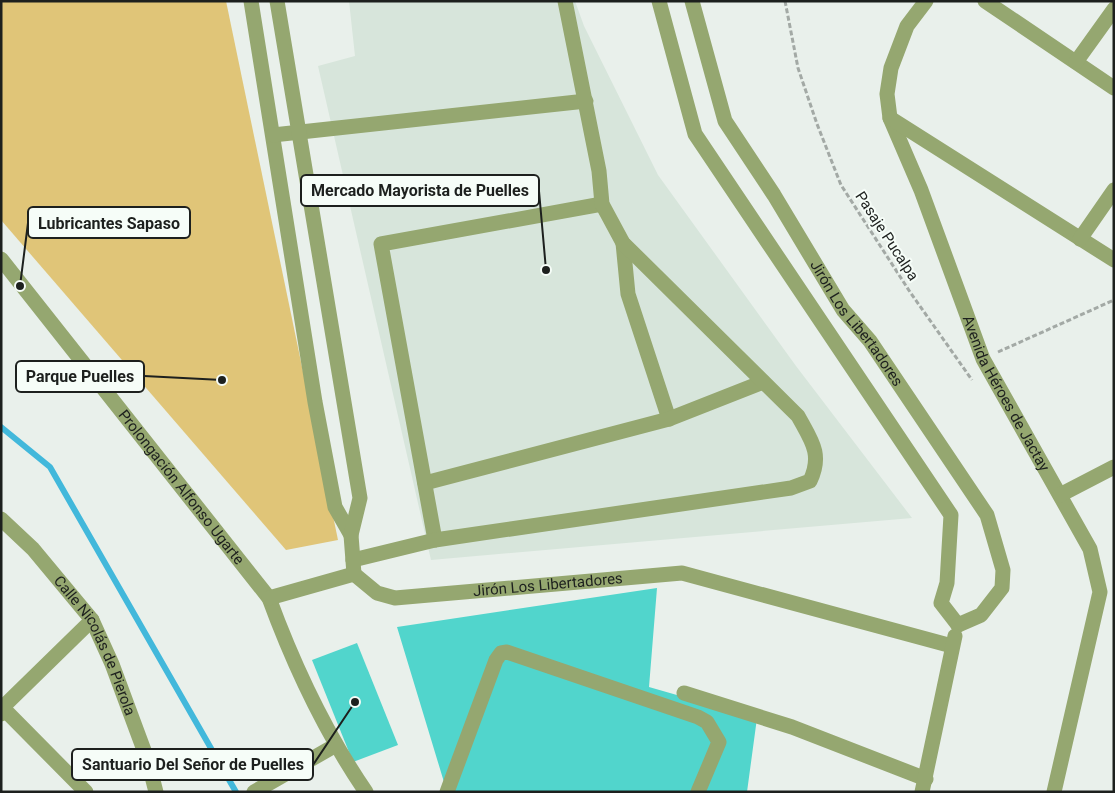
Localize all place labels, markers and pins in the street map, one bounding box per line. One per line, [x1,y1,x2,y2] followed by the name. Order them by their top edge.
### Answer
[301,175,539,206] callout: Mercado Mayorista de Puelles
[28,207,190,238] callout: Lubricantes Sapaso
[16,361,144,392] callout: Parque Puelles
[72,749,313,780] callout: Santuario Del Señor de Puelles

